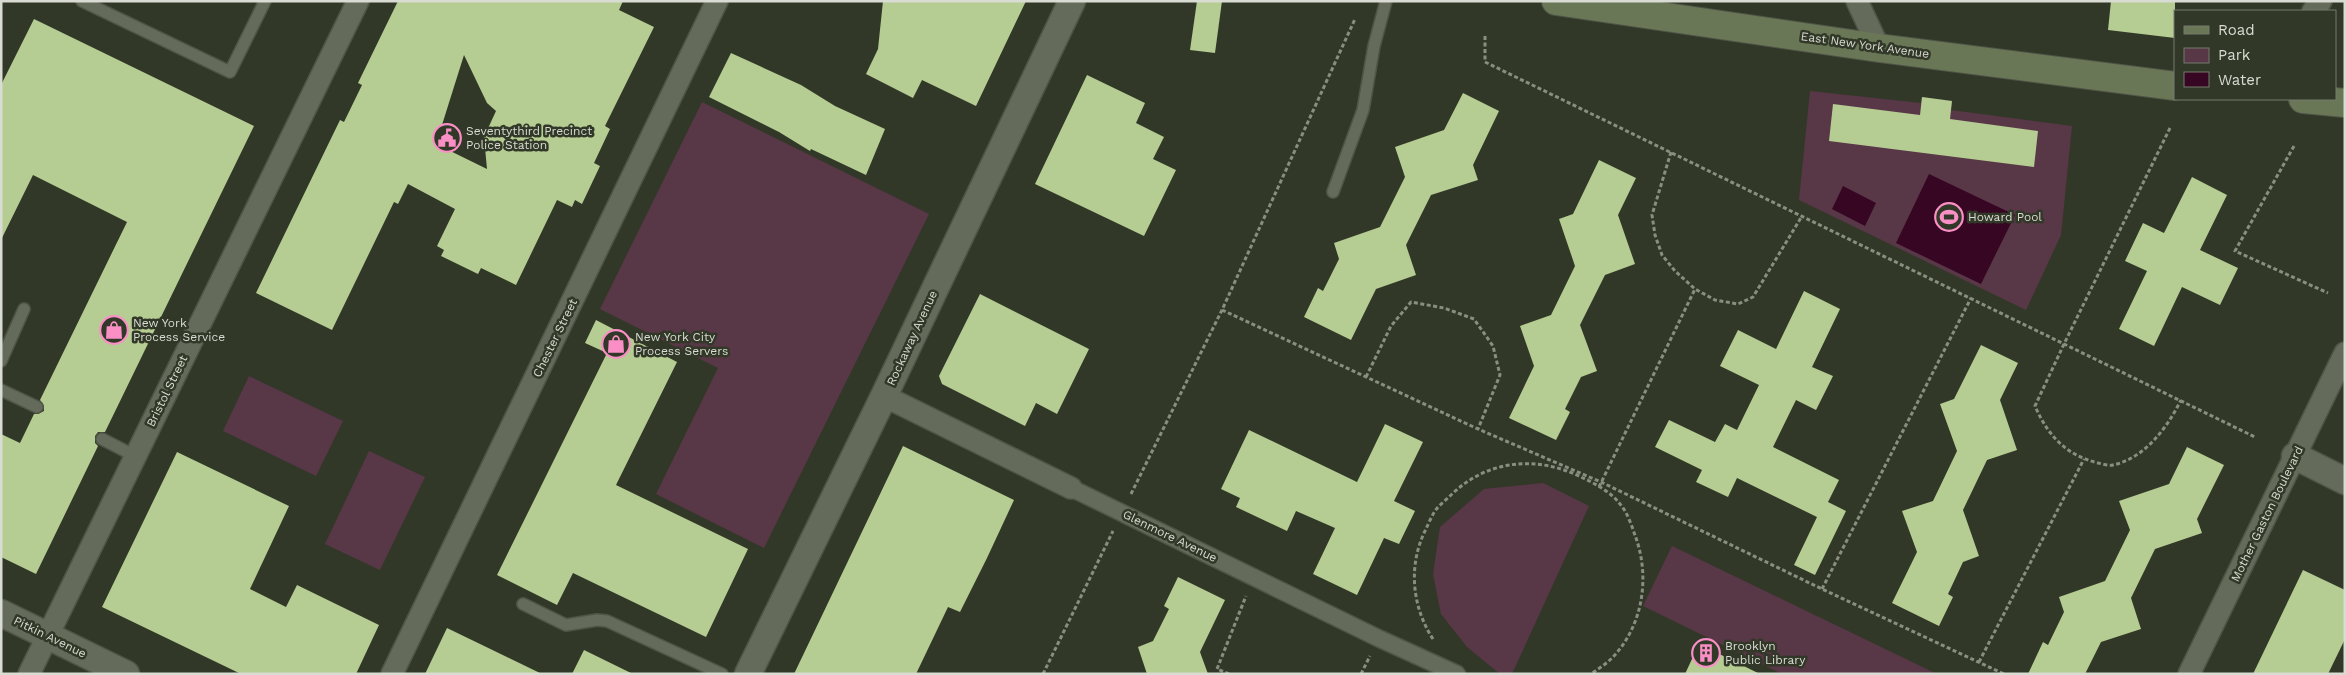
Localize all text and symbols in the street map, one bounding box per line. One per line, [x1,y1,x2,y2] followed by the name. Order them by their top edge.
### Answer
[2174,10,2336,100] legend
[2218,21,2255,39] text: Road
[1800,29,1930,61] street label: East New York Avenue
[2218,46,2251,64] text: Park
[2218,71,2261,89] text: Water
[432,123,462,153] public building icon: Seventythird Precinct Police Station
[466,124,592,152] place label: Seventythird Precinct Police Station
[1934,202,1964,232] sports icon: Howard Pool
[1968,210,2042,224] place label: Howard Pool
[884,288,940,388] street label: Rockaway Avenue
[530,296,580,380] street label: Chester Street
[99,315,129,345] shop icon: New York Process Service
[133,316,225,344] place label: New York Process Service
[601,329,631,359] shop icon: New York City Process Servers
[635,330,728,358] place label: New York City Process Servers
[144,353,190,429] street label: Bristol Street
[2228,444,2306,584] street label: Mother Gaston Boulevard
[1121,507,1219,565] street label: Glenmore Avenue
[11,613,89,661] street label: Pitkin Avenue
[1691,638,1721,668] building icon: Brooklyn Public Library
[1725,639,1806,667] place label: Brooklyn Public Library

